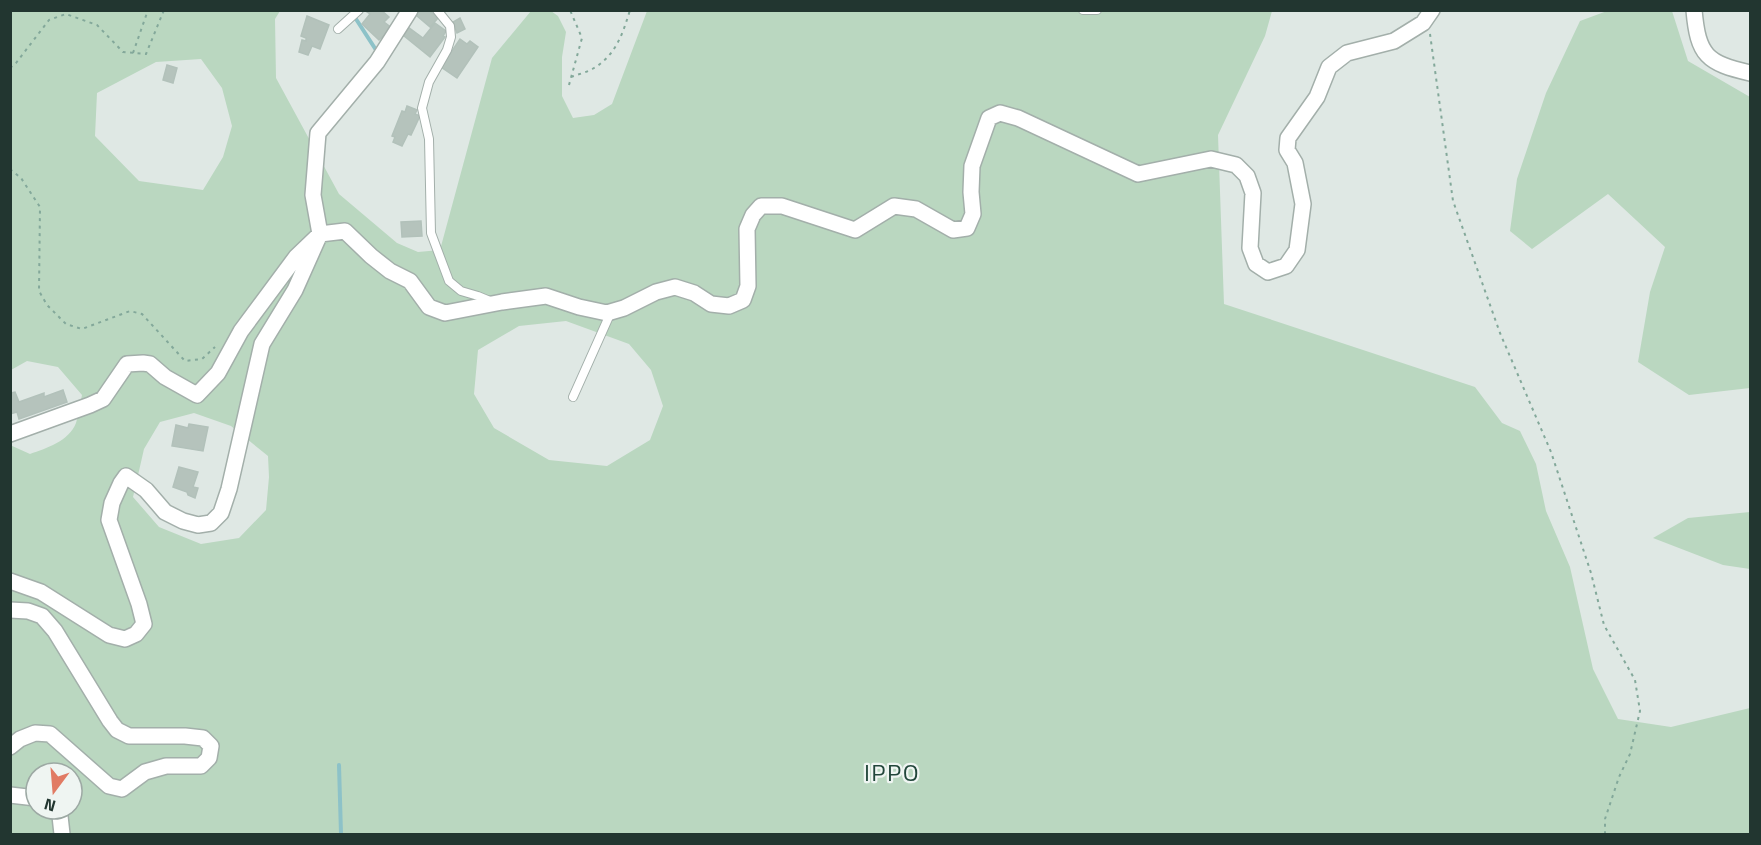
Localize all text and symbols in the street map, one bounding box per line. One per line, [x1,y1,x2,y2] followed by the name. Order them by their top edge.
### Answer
[864,754,920,790] district label: IPPO
[24,761,84,821] north arrow
[41,792,59,818] text: N

